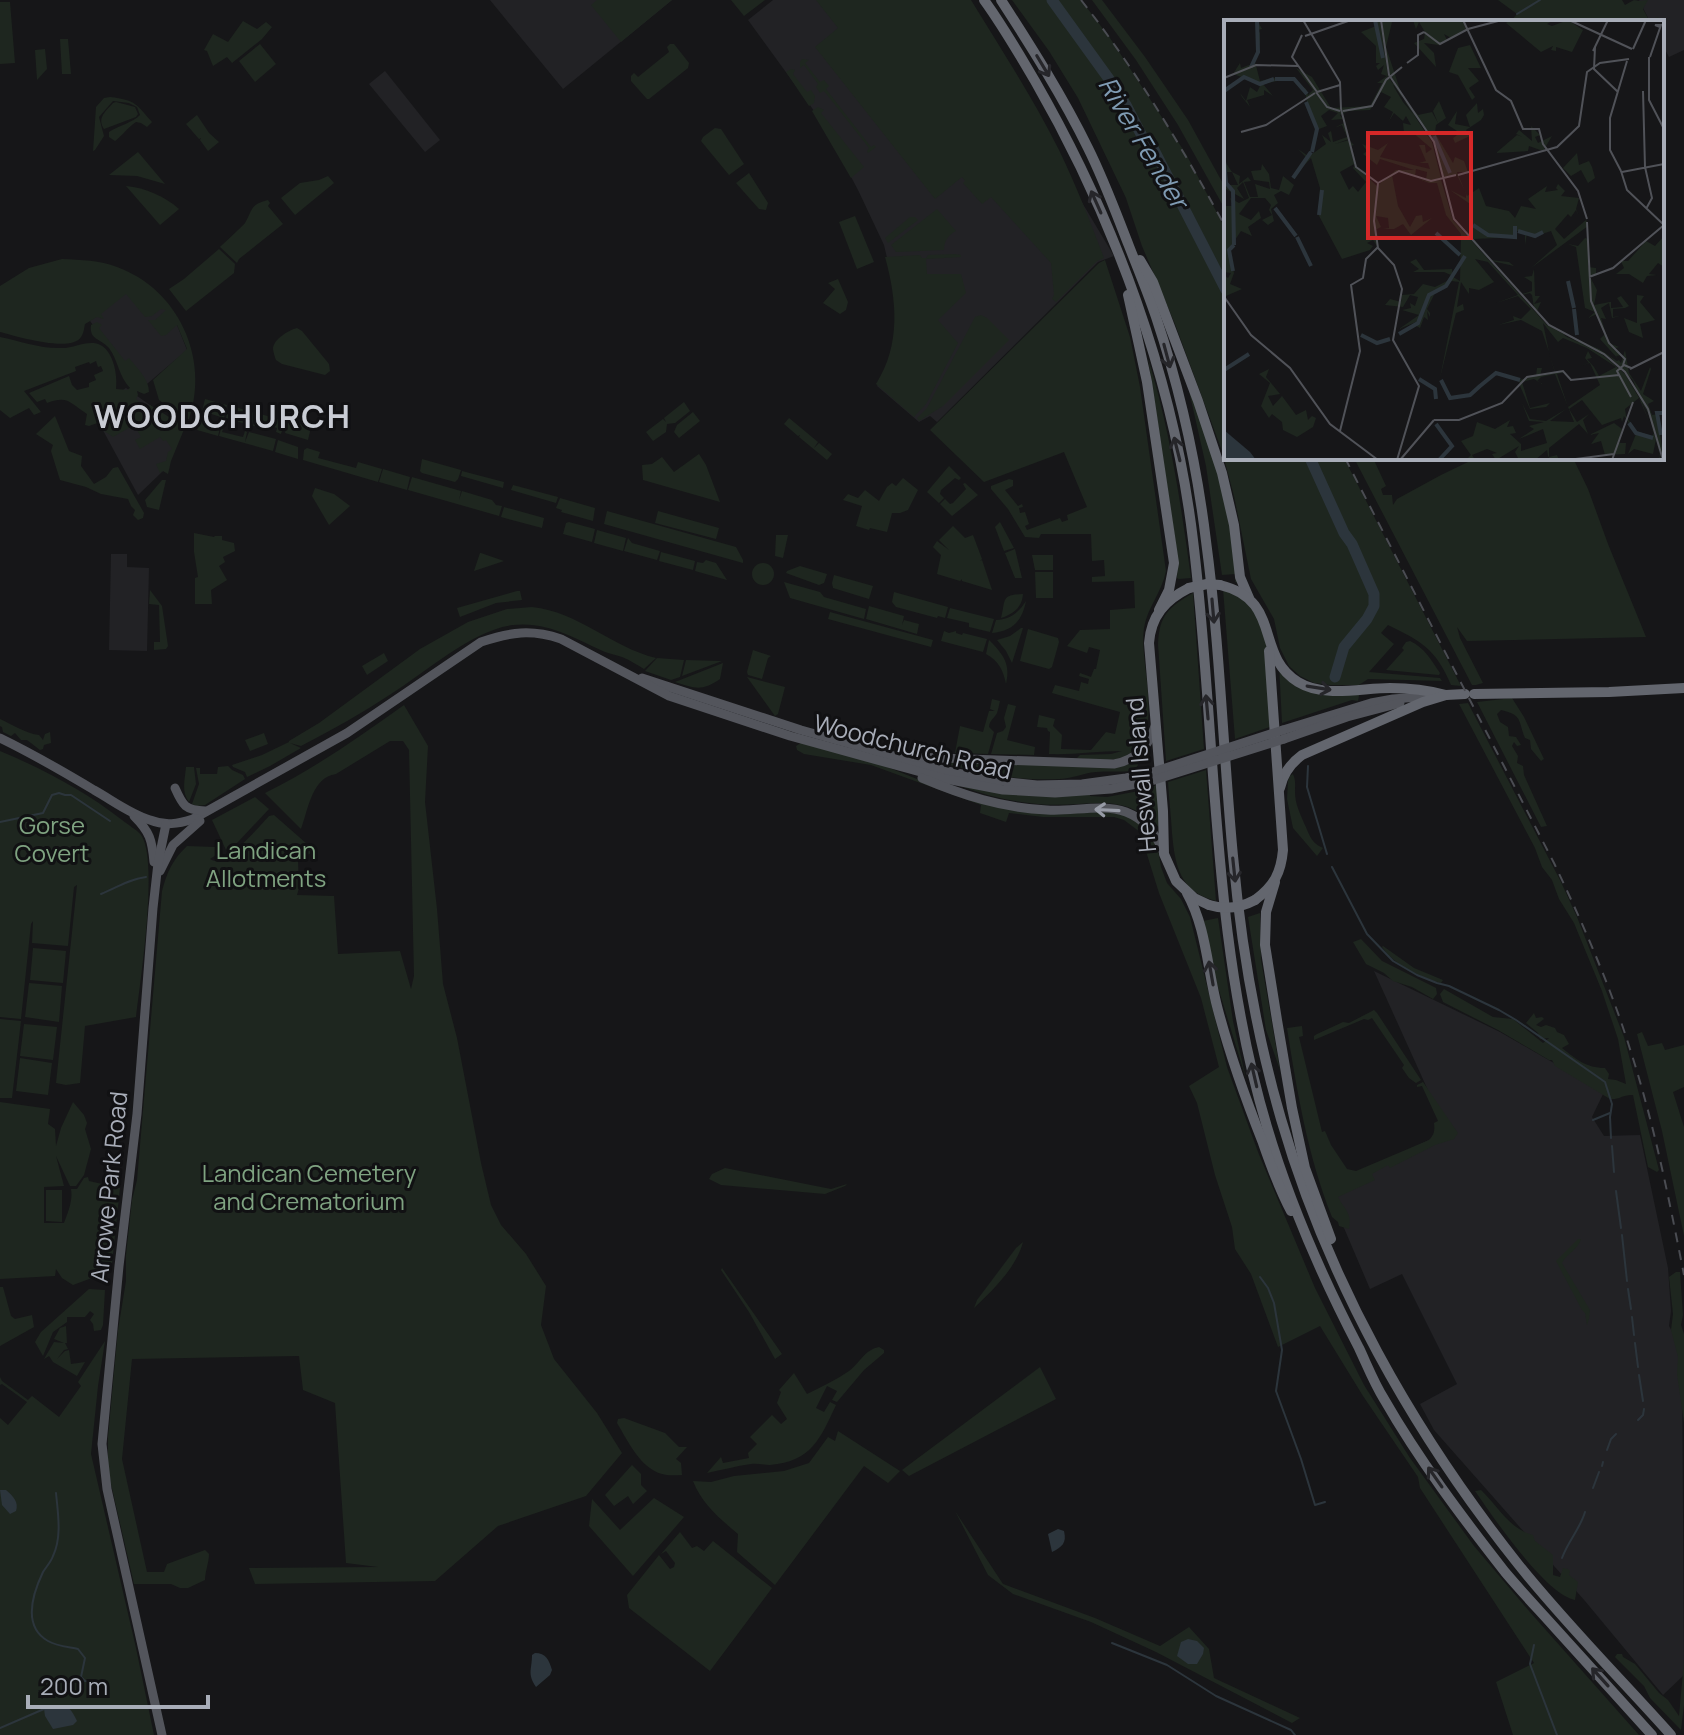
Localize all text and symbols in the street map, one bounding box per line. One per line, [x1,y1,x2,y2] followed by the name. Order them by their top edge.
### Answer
[1224,20,1664,460] inset map
[1035,54,1051,77] one-way arrow
[1091,69,1199,218] water label: River Fender
[1088,190,1103,214] one-way arrow
[1160,342,1175,368] one-way arrow
[94,394,352,438] district label: WOODCHURCH
[1169,436,1184,462] one-way arrow
[1206,597,1221,624] one-way arrow
[1306,681,1331,696] one-way arrow
[1200,694,1215,720] one-way arrow
[1117,696,1163,854] street label: Heswall Island
[810,705,1016,787] street label: Woodchurch Road
[1095,802,1121,817] one-way arrow
[15,808,89,869] park label: Gorse Covert
[206,833,326,894] park label: Landican Allotments
[1227,856,1242,883] one-way arrow
[1202,960,1217,986] one-way arrow
[1246,1063,1261,1088] one-way arrow
[82,1090,134,1284] street label: Arrowe Park Road
[202,1156,417,1217] park label: Landican Cemetery and Crematorium
[1427,1466,1443,1488] one-way arrow
[28,1659,208,1709] scale bar
[1591,1668,1609,1688] one-way arrow
[40,1669,108,1702] text: 200 m

